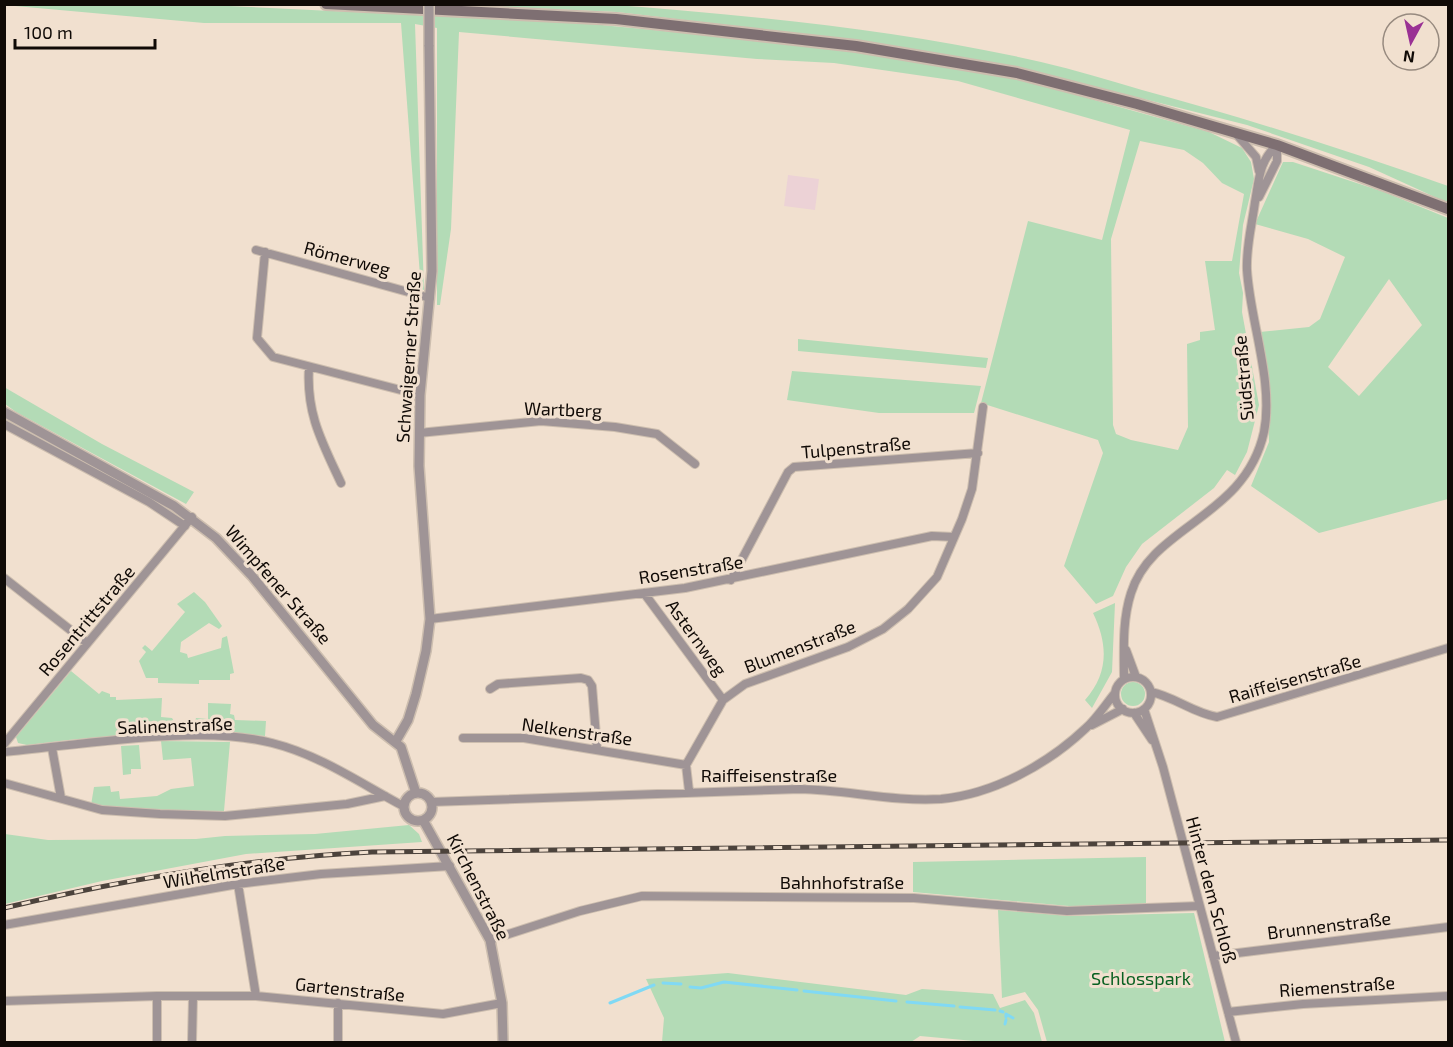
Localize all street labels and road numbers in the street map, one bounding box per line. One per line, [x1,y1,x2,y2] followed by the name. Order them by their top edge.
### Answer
[302,236,393,280] street label: Römerweg
[391,270,425,444] street label: Schwaigerner Straße
[1228,334,1258,422] street label: Südstraße
[524,397,602,421] street label: Wartberg
[800,431,912,463] street label: Tulpenstraße
[221,520,337,648] street label: Wimpfener Straße
[637,550,745,588] street label: Rosenstraße
[34,561,139,680] street label: Rosentrittstraße
[662,595,732,680] street label: Asternweg
[741,615,858,677] street label: Blumenstraße
[1226,649,1363,707] street label: Raiffeisenstraße
[117,712,233,738] street label: Salinenstraße
[520,712,634,750] street label: Nelkenstraße
[701,764,837,786] street label: Raiffeisenstraße
[1182,814,1242,966] street label: Hinter dem Schloß
[443,830,515,943] street label: Kirchenstraße
[161,852,286,893] street label: Wilhelmstraße
[780,871,904,893] street label: Bahnhofstraße
[1266,906,1392,944] street label: Brunnenstraße
[1278,971,1396,1001] street label: Riemenstraße
[294,972,406,1006] street label: Gartenstraße

